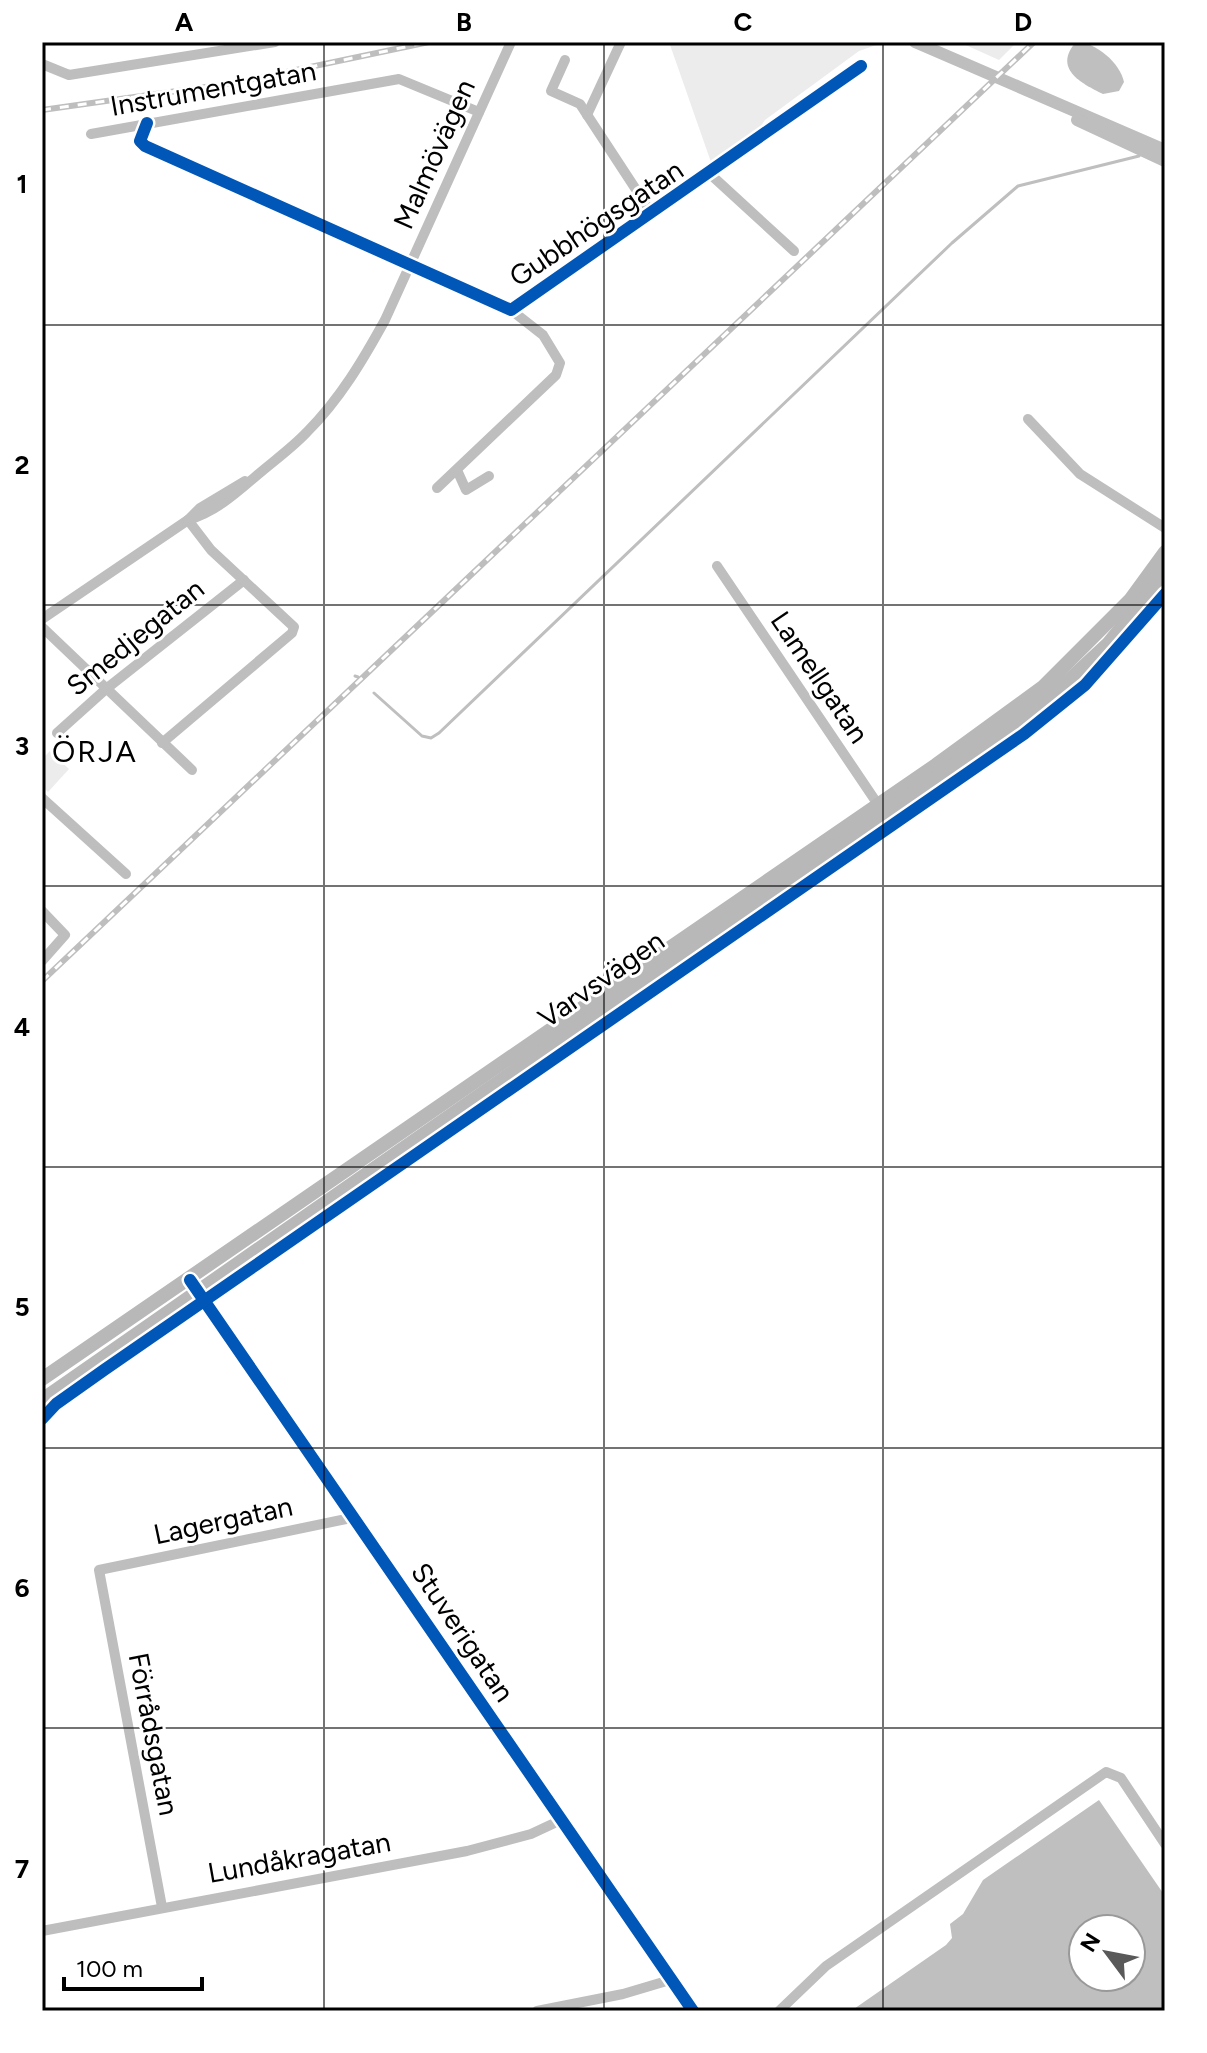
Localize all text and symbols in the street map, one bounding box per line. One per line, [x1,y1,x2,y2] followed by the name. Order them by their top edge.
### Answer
[175,6,194,38] text: A
[456,6,472,38] text: B
[734,6,753,38] text: C
[1014,6,1032,38] text: D
[107,53,319,123] street label: Instrumentgatan
[386,74,482,234] street label: Malmövägen
[503,152,689,294] street label: Gubbhögsgatan
[17,168,27,200] text: 1
[14,449,30,481] text: 2
[60,571,210,703] street label: Smedjegatan
[764,605,876,749] street label: Lamellgatan
[15,730,29,762] text: 3
[52,733,138,770] district label: ÖRJA
[532,923,670,1035] street label: Varvsvägen
[14,1011,30,1043] text: 4
[14,1291,30,1323] text: 5
[150,1489,296,1551] street label: Lagergatan
[404,1556,522,1708] street label: Stuverigatan
[14,1572,30,1604] text: 6
[122,1650,186,1818] street label: Förrådsgatan
[205,1824,393,1890] street label: Lundåkragatan
[15,1853,29,1885] text: 7
[1067,1913,1147,1993] north arrow
[1075,1928,1106,1957] text: N
[64,1941,202,1991] scale bar
[76,1954,143,1983] text: 100 m

